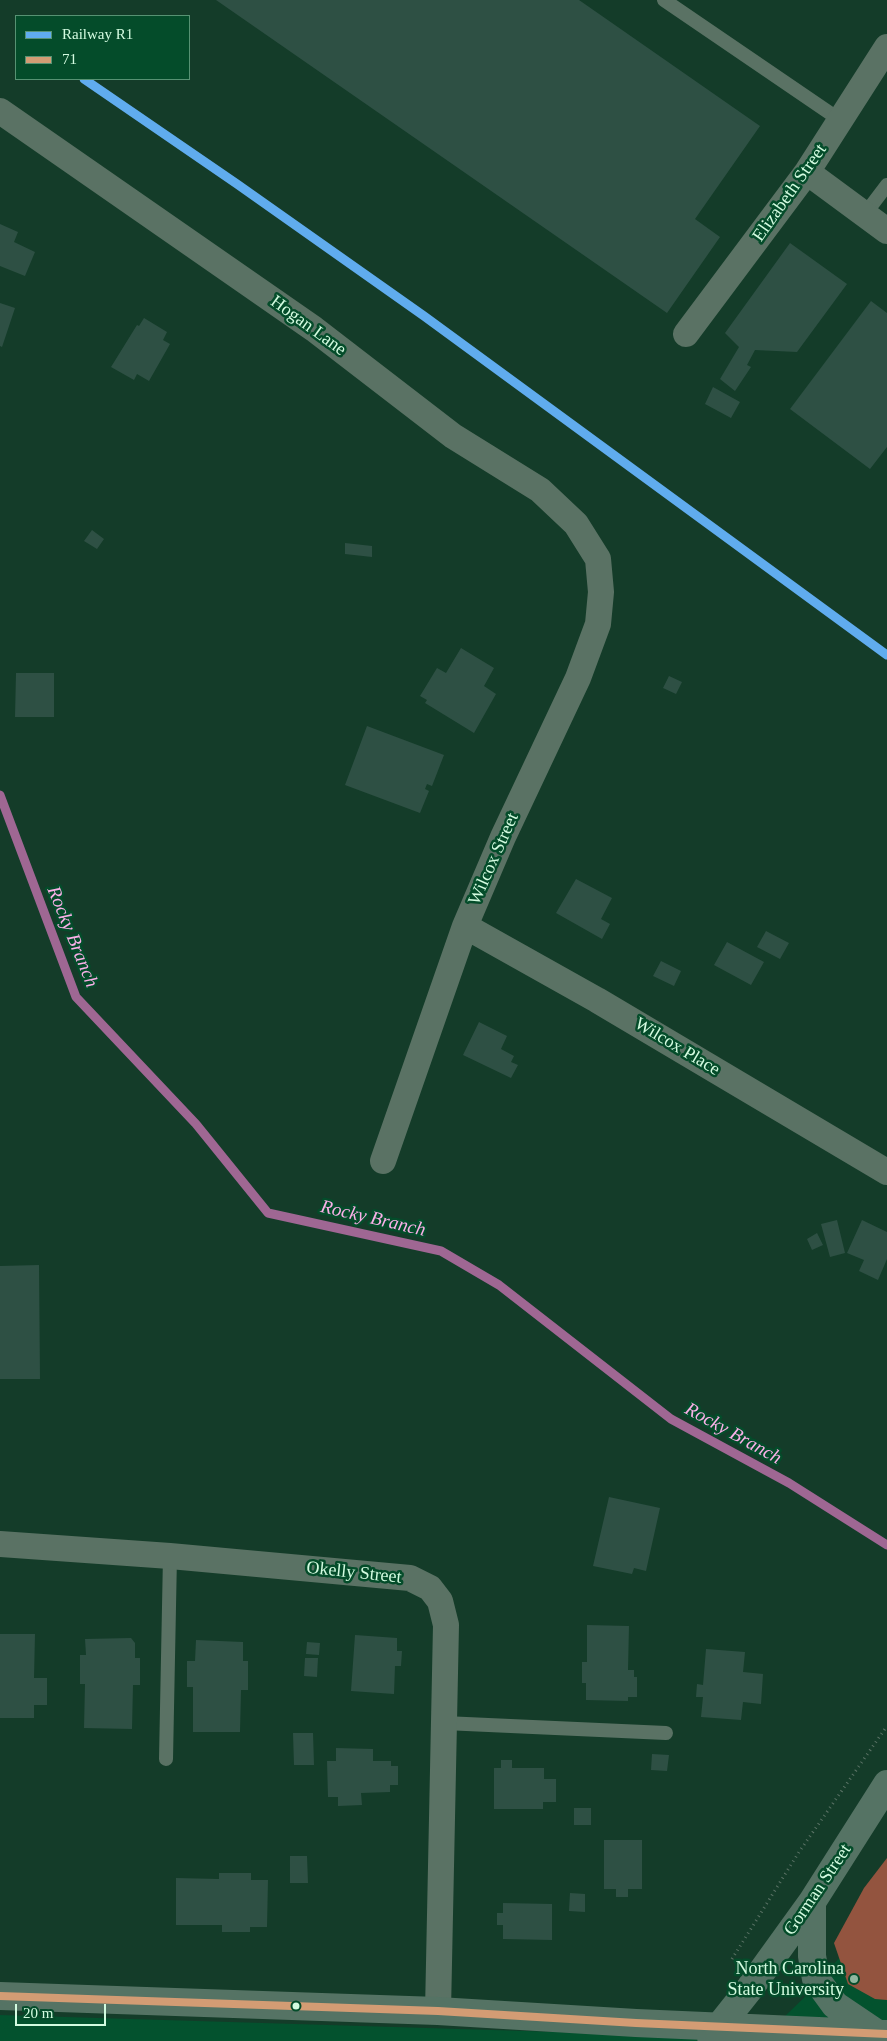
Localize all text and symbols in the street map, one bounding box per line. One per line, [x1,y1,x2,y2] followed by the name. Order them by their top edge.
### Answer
[15,15,190,80] legend
[62,26,133,42] text: Railway R1
[62,51,77,67] text: 71
[748,140,832,246] street label: Elizabeth Street
[266,291,350,361] street label: Hogan Lane
[464,810,524,908] street label: Wilcox Street
[41,883,103,991] water label: Rocky Branch
[630,1013,724,1081] street label: Wilcox Place
[318,1196,428,1242] water label: Rocky Branch
[681,1398,785,1470] water label: Rocky Branch
[305,1557,403,1589] street label: Okelly Street
[780,1840,856,1940] street label: Gorman Street
[728,1958,844,2000] place label: North Carolina State University
[848,1973,860,1985] marker: North Carolina State University
[18,1994,109,2026] scale bar
[291,2001,301,2011] unlabelled marker
[23,2005,53,2021] text: 20 m

